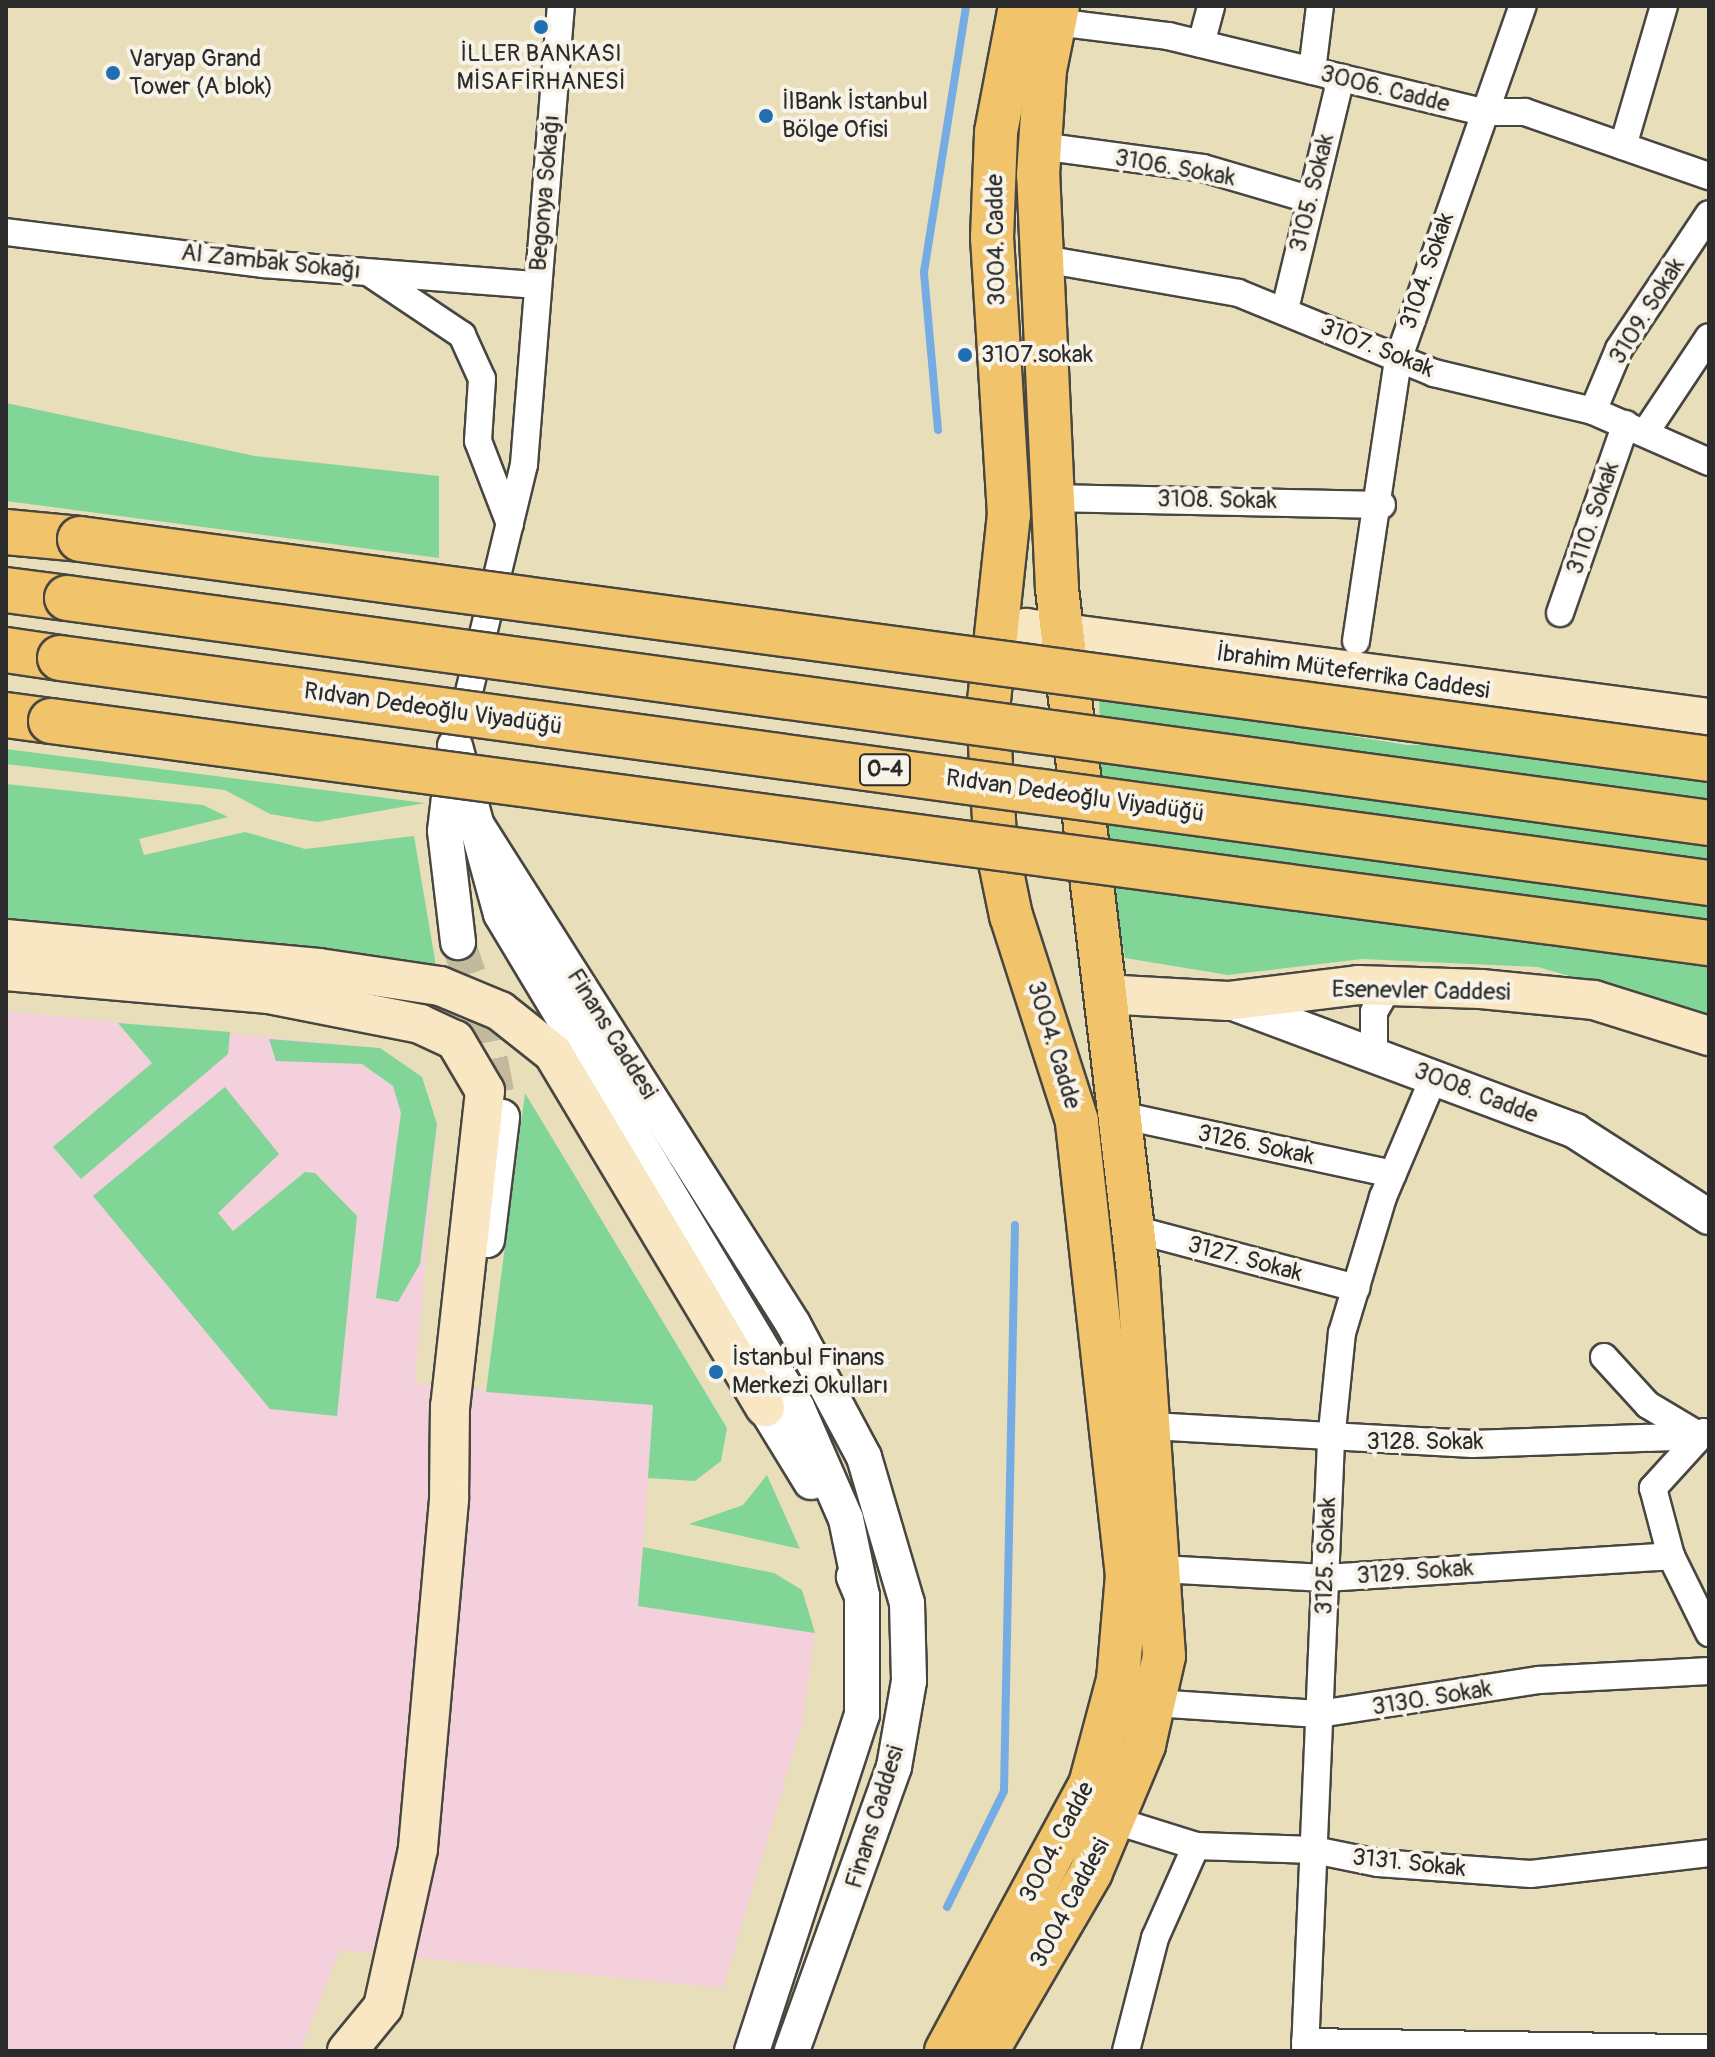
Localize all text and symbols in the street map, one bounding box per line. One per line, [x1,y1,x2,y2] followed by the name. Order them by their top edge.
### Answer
[532,18,550,36] marker: İLLER BANKASI MİSAFİRHANESİ
[457,40,625,96] place label: İLLER BANKASI MİSAFİRHANESİ
[129,45,273,101] place label: Varyap Grand Tower (A blok)
[1317,59,1453,119] street label: 3006. Cadde
[104,64,122,82] marker: Varyap Grand Tower (A blok)
[782,88,928,144] place label: İlBank İstanbul Bölge Ofisi
[757,107,775,125] marker: İlBank İstanbul Bölge Ofisi
[524,114,566,272] street label: Begonya Sokağı
[1283,131,1341,255] street label: 3105. Sokak
[1113,143,1237,193] street label: 3106. Sokak
[980,174,1012,306] street label: 3004. Cadde
[1394,209,1460,333] street label: 3104. Sokak
[180,238,362,286] street label: Al Zambak Sokağı
[1603,252,1691,370] street label: 3109. Sokak
[1316,312,1438,384] street label: 3107. Sokak
[981,341,1093,369] place label: 3107.sokak
[956,346,974,364] marker: 3107.sokak
[1560,458,1626,578] street label: 3110. Sokak
[1157,485,1277,515] street label: 3108. Sokak
[1215,639,1491,705] street label: İbrahim Müteferrika Caddesi
[302,677,564,741] street label: Rıdvan Dedeoğlu Viyadüğü
[857,752,913,788] road number: O-4
[944,764,1206,828] street label: Rıdvan Dedeoğlu Viyadüğü
[561,964,663,1104] street label: Finans Caddesi
[1331,975,1511,1007] street label: Esenevler Caddesi
[1021,978,1087,1112] street label: 3004. Cadde
[1410,1056,1542,1130] street label: 3008. Cadde
[1195,1119,1317,1171] street label: 3126. Sokak
[1185,1230,1305,1288] street label: 3127. Sokak
[732,1344,888,1400] place label: İstanbul Finans Merkezi Okulları
[707,1363,725,1381] marker: İstanbul Finans Merkezi Okulları
[1367,1428,1483,1456] street label: 3128. Sokak
[1310,1497,1342,1615] street label: 3125. Sokak
[1356,1554,1474,1590] street label: 3129. Sokak
[1370,1674,1494,1722] street label: 3130. Sokak
[840,1742,910,1892] street label: Finans Caddesi
[1013,1777,1101,1907] street label: 3004. Cadde
[1024,1834,1116,1972] street label: 3004 Caddesi
[1351,1843,1467,1883] street label: 3131. Sokak

